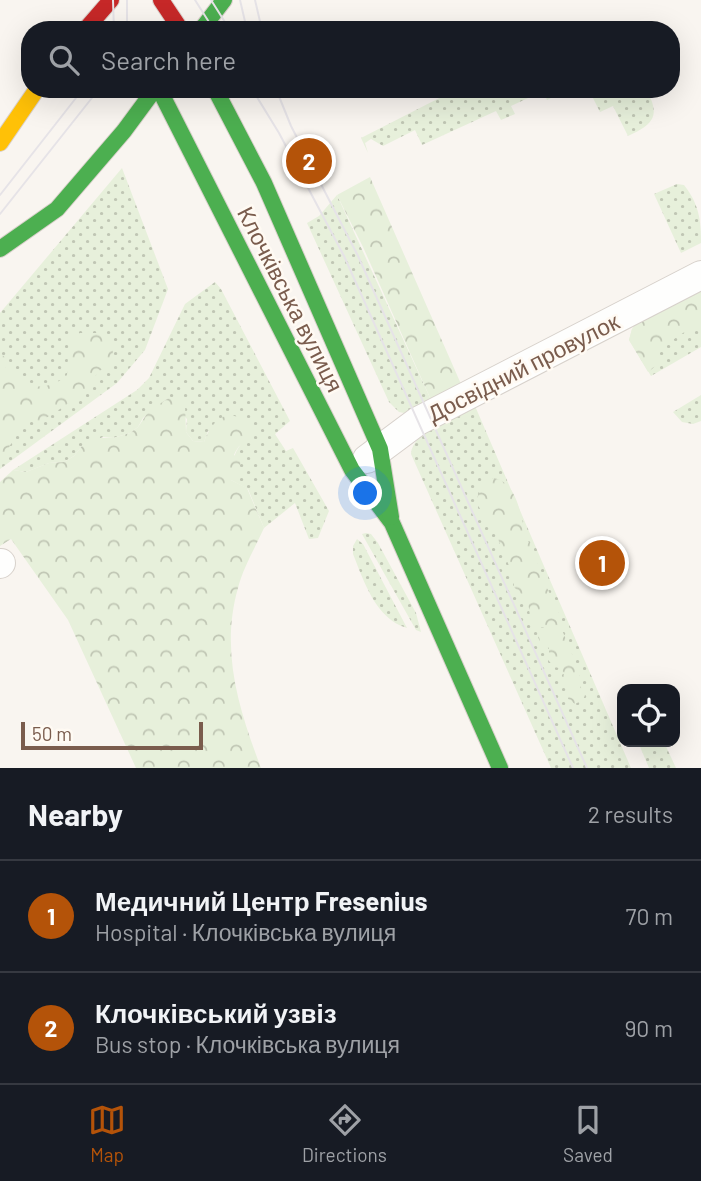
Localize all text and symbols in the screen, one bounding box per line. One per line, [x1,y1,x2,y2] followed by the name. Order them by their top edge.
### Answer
[21,21,680,98] search box
[45,41,83,79] icon: search
[101,44,236,75] text: Search here
[286,135,332,187] pin: 2
[232,202,350,396] street label: Клочківська вулиця
[423,306,624,427] street label: Досвідний провулок
[348,476,382,510] your location
[579,537,625,589] pin: 1
[617,684,680,747] map controls
[617,684,680,747] button: locate
[21,719,203,751] scale bar
[32,722,72,745] text: 50 m
[28,796,123,832] text: Nearby
[588,800,673,828] text: 2 results
[95,885,428,916] text: Медичний Центр Fresenius
[47,902,55,930] text: 1
[626,902,673,930] text: 70 m
[95,918,396,946] text: Hospital · Клочківська вулиця
[95,997,337,1028] text: Клочківський узвіз
[45,1014,57,1042] text: 2
[624,1014,673,1042] text: 90 m
[95,1030,400,1058] text: Bus stop · Клочківська вулиця
[88,1101,126,1166] tab: Map
[302,1101,387,1166] tab: Directions
[563,1101,613,1166] tab: Saved

